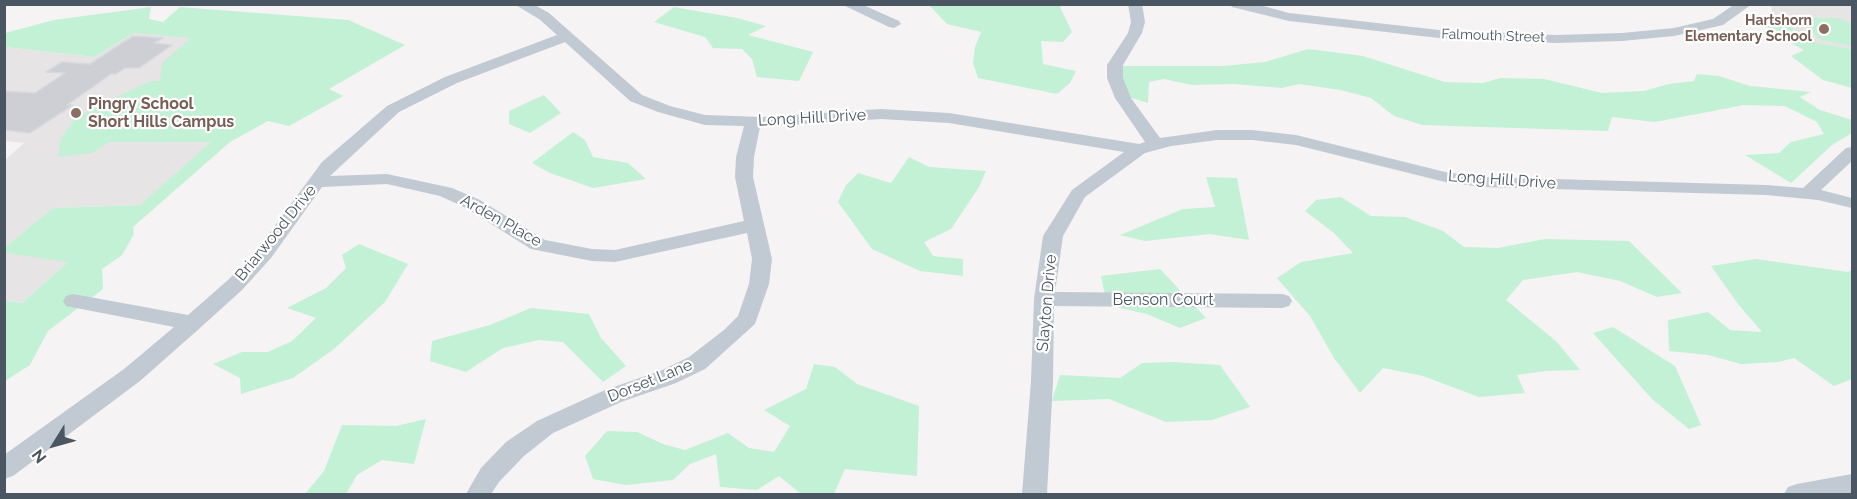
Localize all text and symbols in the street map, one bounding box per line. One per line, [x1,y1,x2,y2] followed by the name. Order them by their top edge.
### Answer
[1685,13,1812,46] place label: Hartshorn Elementary School
[1817,22,1831,36] marker: Hartshorn Elementary School
[1441,26,1545,46] street label: Falmouth Street
[88,94,234,132] place label: Pingry School Short Hills Campus
[69,106,83,120] marker: Pingry School Short Hills Campus
[757,106,867,130] street label: Long Hill Drive
[1447,167,1557,193] street label: Long Hill Drive
[231,181,321,285] street label: Briarwood Drive
[457,191,545,251] street label: Arden Place
[1033,254,1061,352] street label: Slayton Drive
[1112,290,1214,310] street label: Benson Court
[605,355,695,407] street label: Dorset Lane
[24,415,84,475] north arrow
[28,446,50,467] text: N

